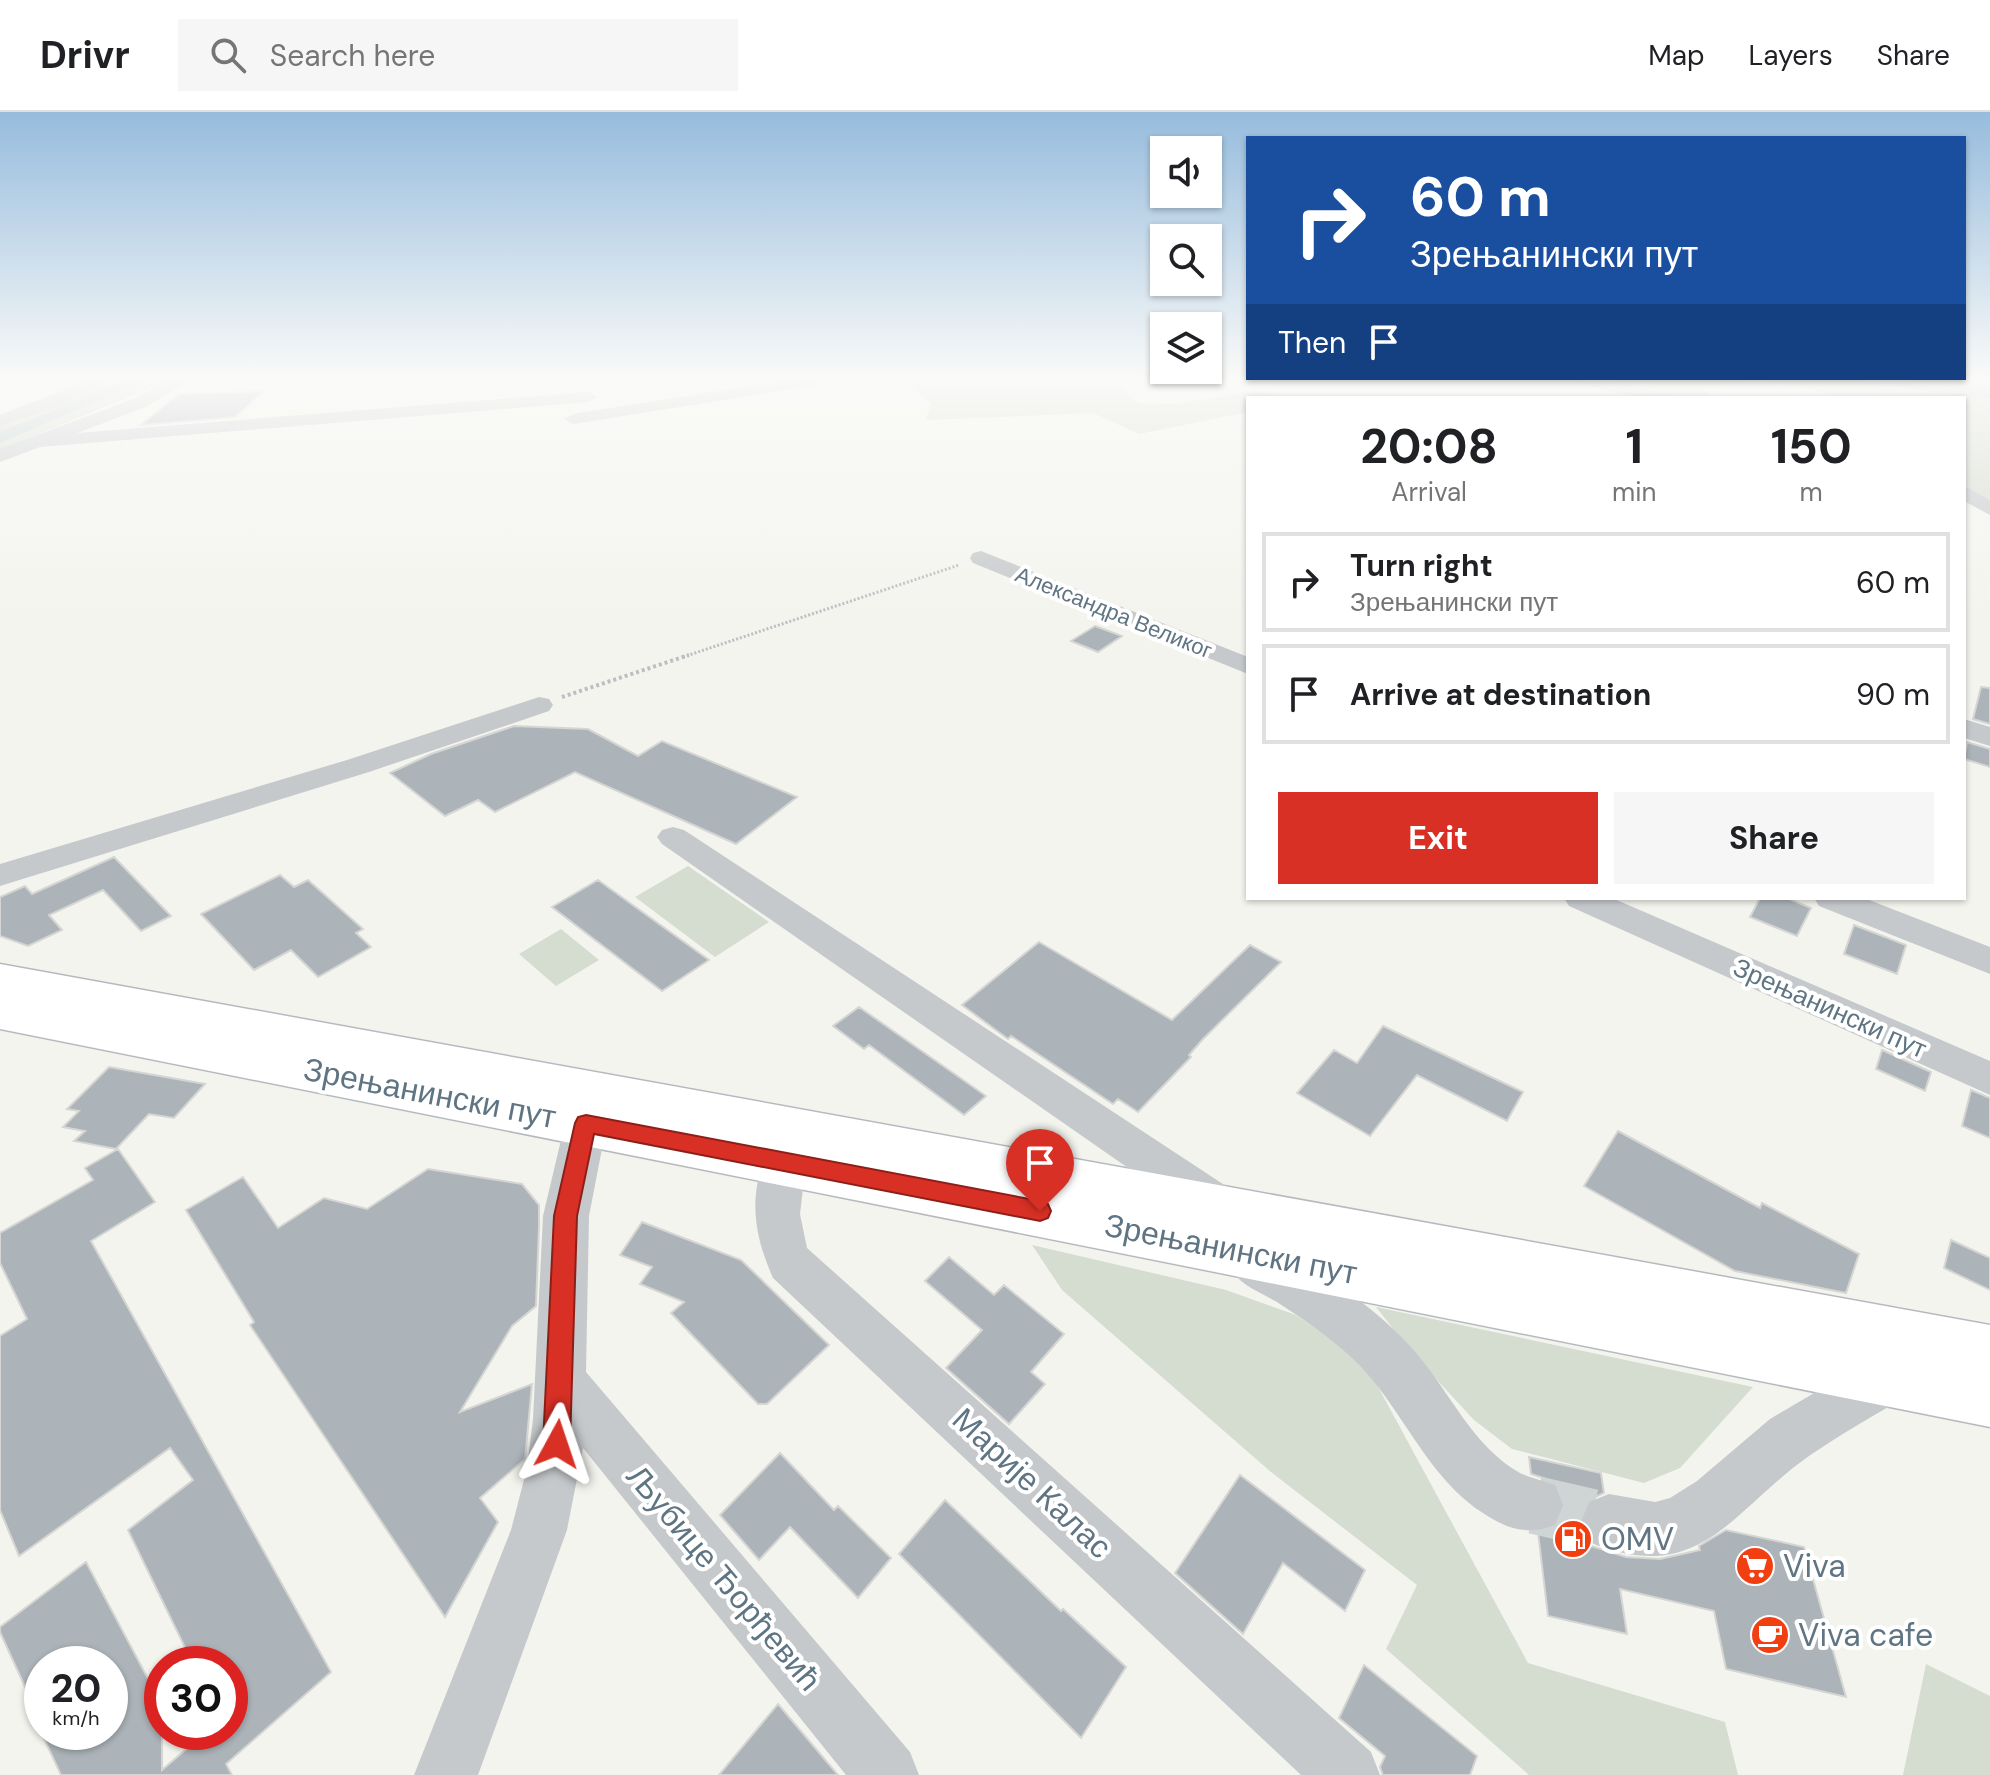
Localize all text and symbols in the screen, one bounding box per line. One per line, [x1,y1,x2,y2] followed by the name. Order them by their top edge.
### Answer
[178,19,738,91] search box
[40,30,130,80] text: Drivr
[206,33,250,77] icon: search
[270,36,435,75] text: Search here
[1648,37,1705,74] text: Map
[1749,37,1833,74] text: Layers
[1877,37,1950,74] text: Share
[1150,136,1222,384] map controls
[1150,136,1222,208] button: sound
[1410,160,1551,233] text: 60 m
[1278,168,1382,272] icon: right
[1150,224,1222,296] button: search
[1410,231,1698,278] text: Зрењанински пут
[1150,312,1222,384] button: layers
[1362,320,1406,364] icon: arrive
[1278,323,1346,362] text: Then
[1360,415,1498,478] text: 20:08
[1626,415,1643,478] text: 1
[1771,415,1852,478] text: 150
[1391,475,1467,509] text: Arrival
[1612,475,1656,509] text: min
[1800,475,1823,509] text: m
[1350,546,1493,585] text: Turn right
[1011,560,1216,665] street label: Александра Великог
[1282,560,1326,604] icon: right
[1856,563,1930,602] text: 60 m
[1350,585,1558,619] text: Зрењанински пут
[1282,672,1326,716] icon: arrive
[1350,675,1651,714] text: Arrive at destination
[1856,675,1930,714] text: 90 m
[1278,792,1598,884] button: Exit
[1614,792,1934,884] button: Share
[1728,950,1932,1066] street label: Зрењанински пут
[300,1048,560,1138] street label: Зрењанински пут
[1006,1129,1074,1211] pin
[1018,1141,1062,1185] icon: arrive
[1101,1204,1361,1294] street label: Зрењанински пут
[944,1398,1120,1568] street label: Марије Калас
[515,1402,599,1486] position arrow
[617,1456,831,1700] street label: Љубице Ђорђевић
[1552,1518,1594,1560] fuel station icon: OMV
[1601,1518,1674,1560] place label: OMV
[1734,1545,1776,1587] supermarket icon: Viva
[1783,1545,1846,1587] place label: Viva
[1749,1614,1791,1656] cafe icon: Viva cafe
[1798,1614,1933,1656] place label: Viva cafe
[144,1646,248,1750] speed limit sign: 30
[50,1662,102,1714] text: 20
[52,1705,100,1731] text: km/h

